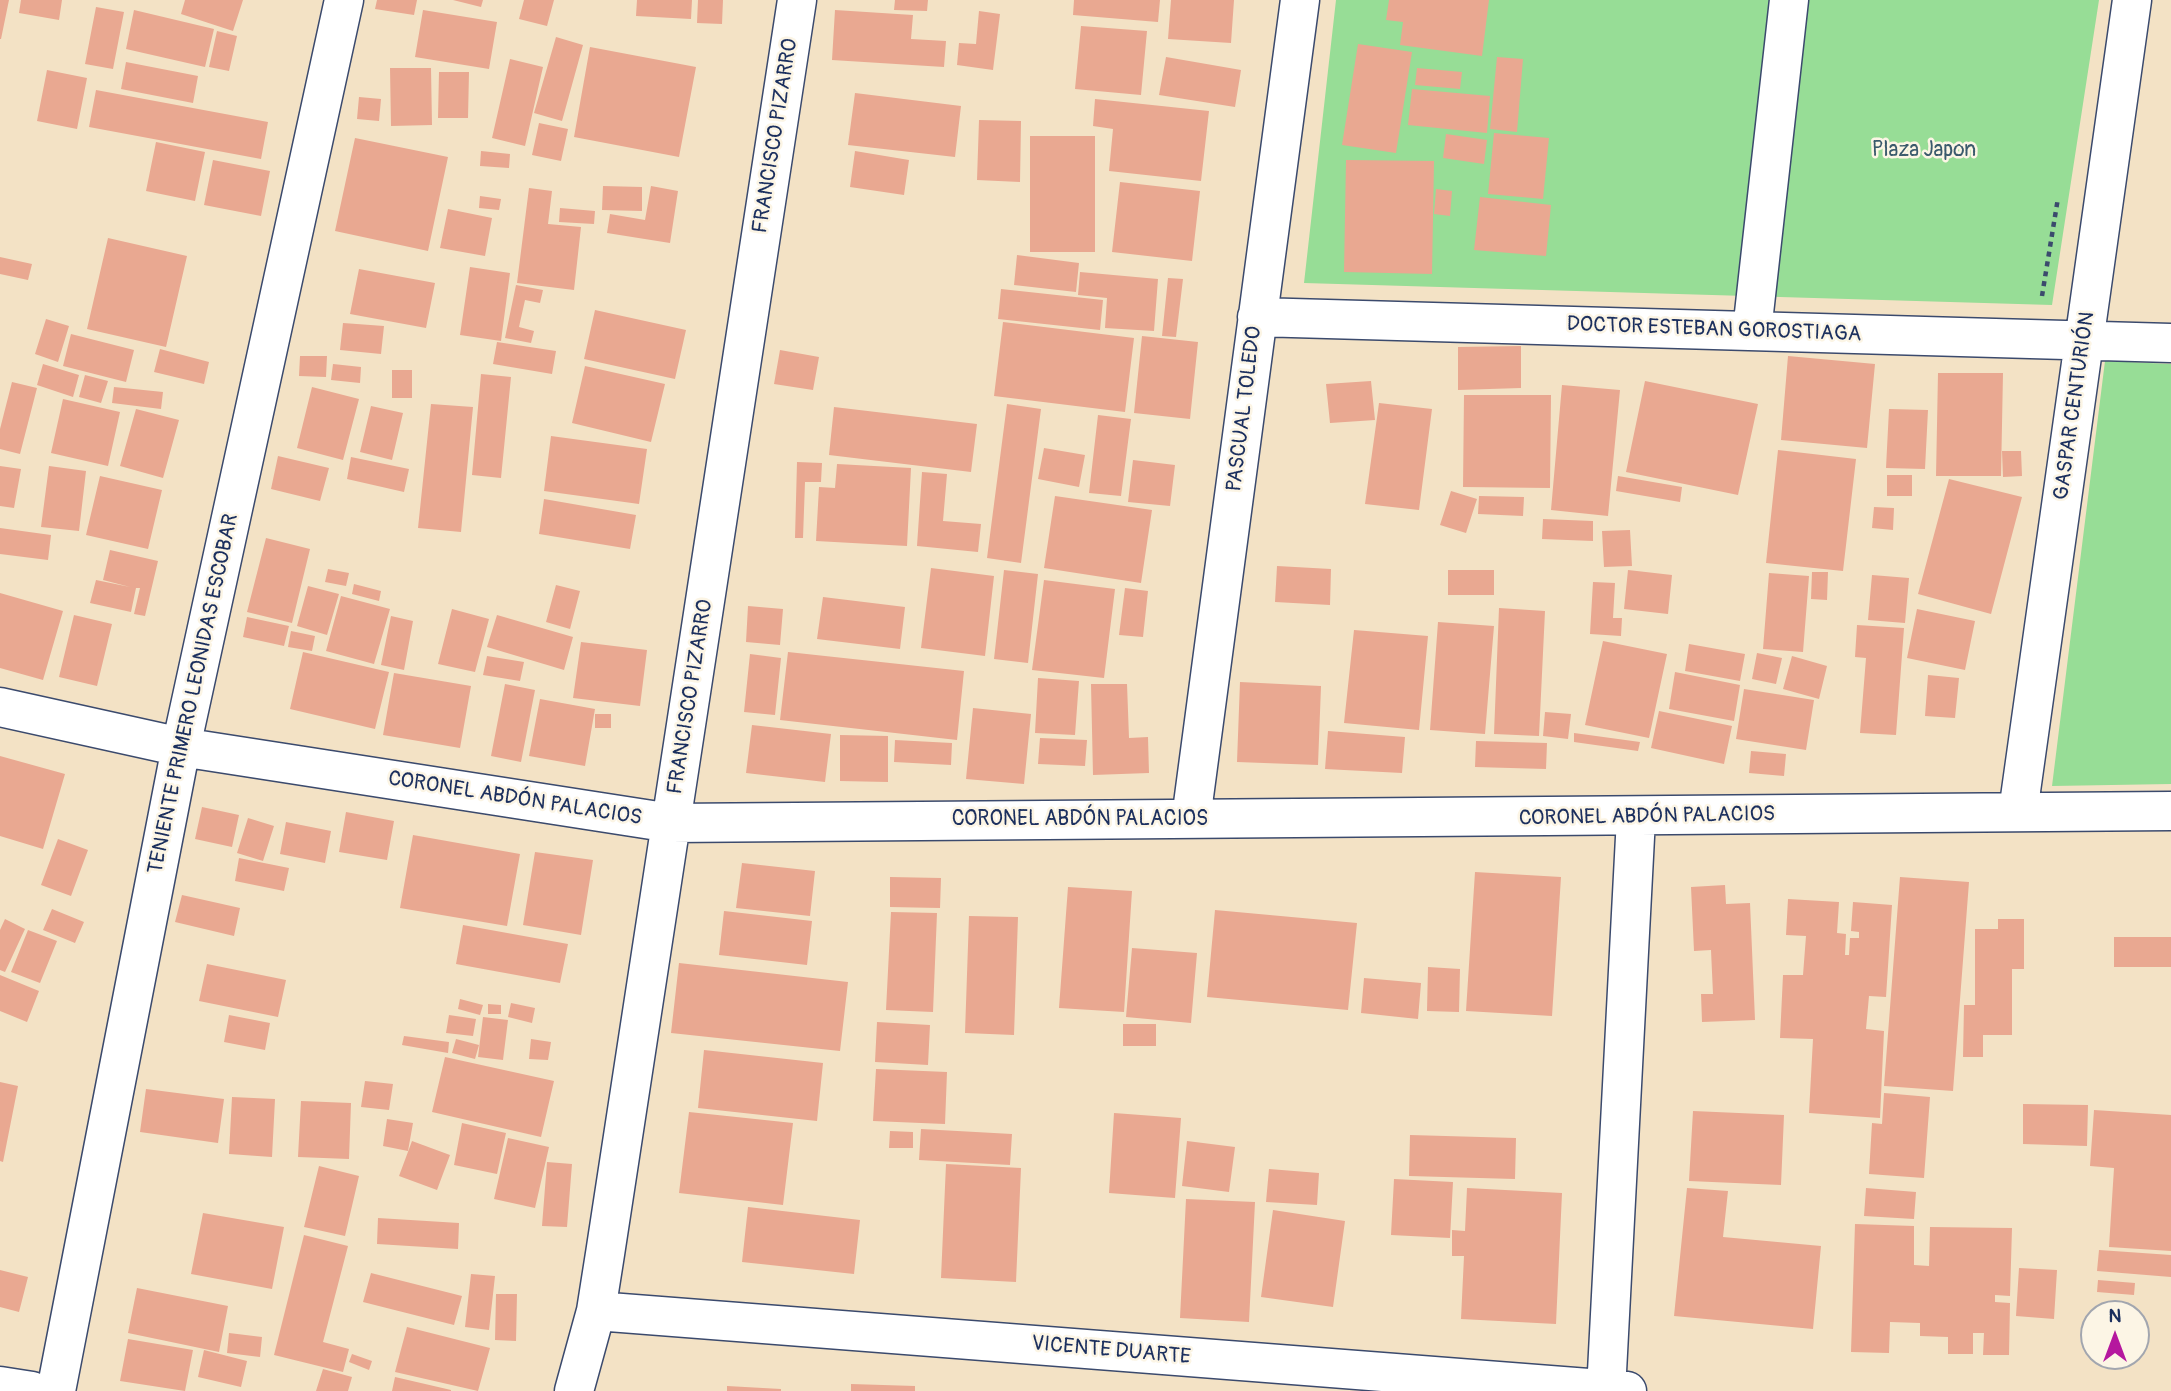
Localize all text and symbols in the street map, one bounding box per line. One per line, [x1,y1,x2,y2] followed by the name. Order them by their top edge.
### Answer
[748,37,804,235] street label: FRANCISCO PIZARRO
[1872,138,1976,164] park label: Plaza Japon
[2049,310,2101,502] street label: GASPAR CENTURIÓN
[1566,312,1862,348] street label: DOCTOR ESTEBAN GOROSTIAGA
[1222,325,1268,493] street label: PASCUAL TOLEDO
[143,512,245,876] street label: TENIENTE PRIMERO LEONIDAS ESCOBAR
[663,598,719,796] street label: FRANCISCO PIZARRO
[386,767,644,831] street label: CORONEL ABDÓN PALACIOS
[1519,802,1775,832] street label: CORONEL ABDÓN PALACIOS
[952,807,1208,833] street label: CORONEL ABDÓN PALACIOS
[2080,1300,2150,1370] north arrow
[2109,1304,2121,1328] text: N
[1030,1331,1192,1371] street label: VICENTE DUARTE

